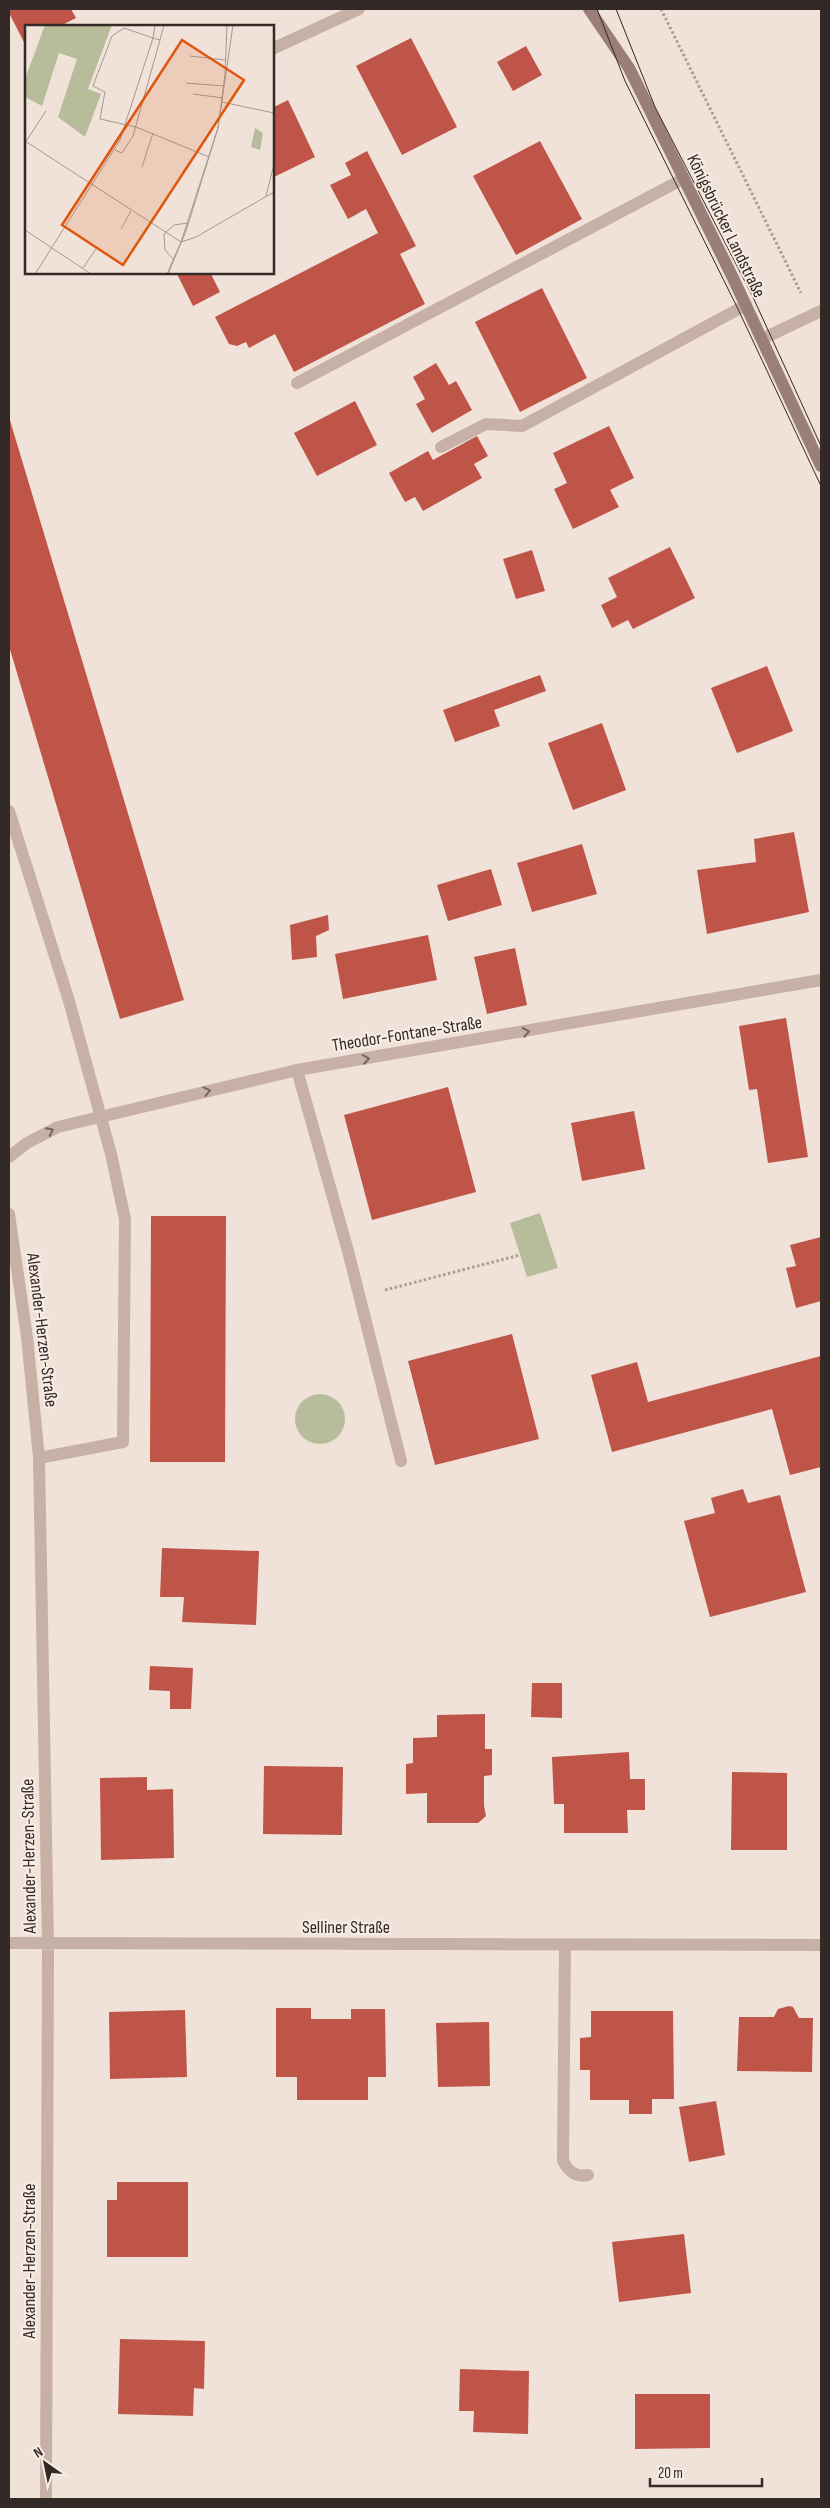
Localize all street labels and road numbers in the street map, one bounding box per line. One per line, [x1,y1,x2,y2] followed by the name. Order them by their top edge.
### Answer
[682,151,770,301] street label: Königsbrücker Landstraße
[330,1012,484,1056] street label: Theodor-Fontane-Straße
[22,1251,62,1408] street label: Alexander-Herzen-Straße
[17,1778,41,1935] street label: Alexander-Herzen-Straße
[302,1917,390,1938] street label: Selliner Straße
[19,2183,40,2340] street label: Alexander-Herzen-Straße

